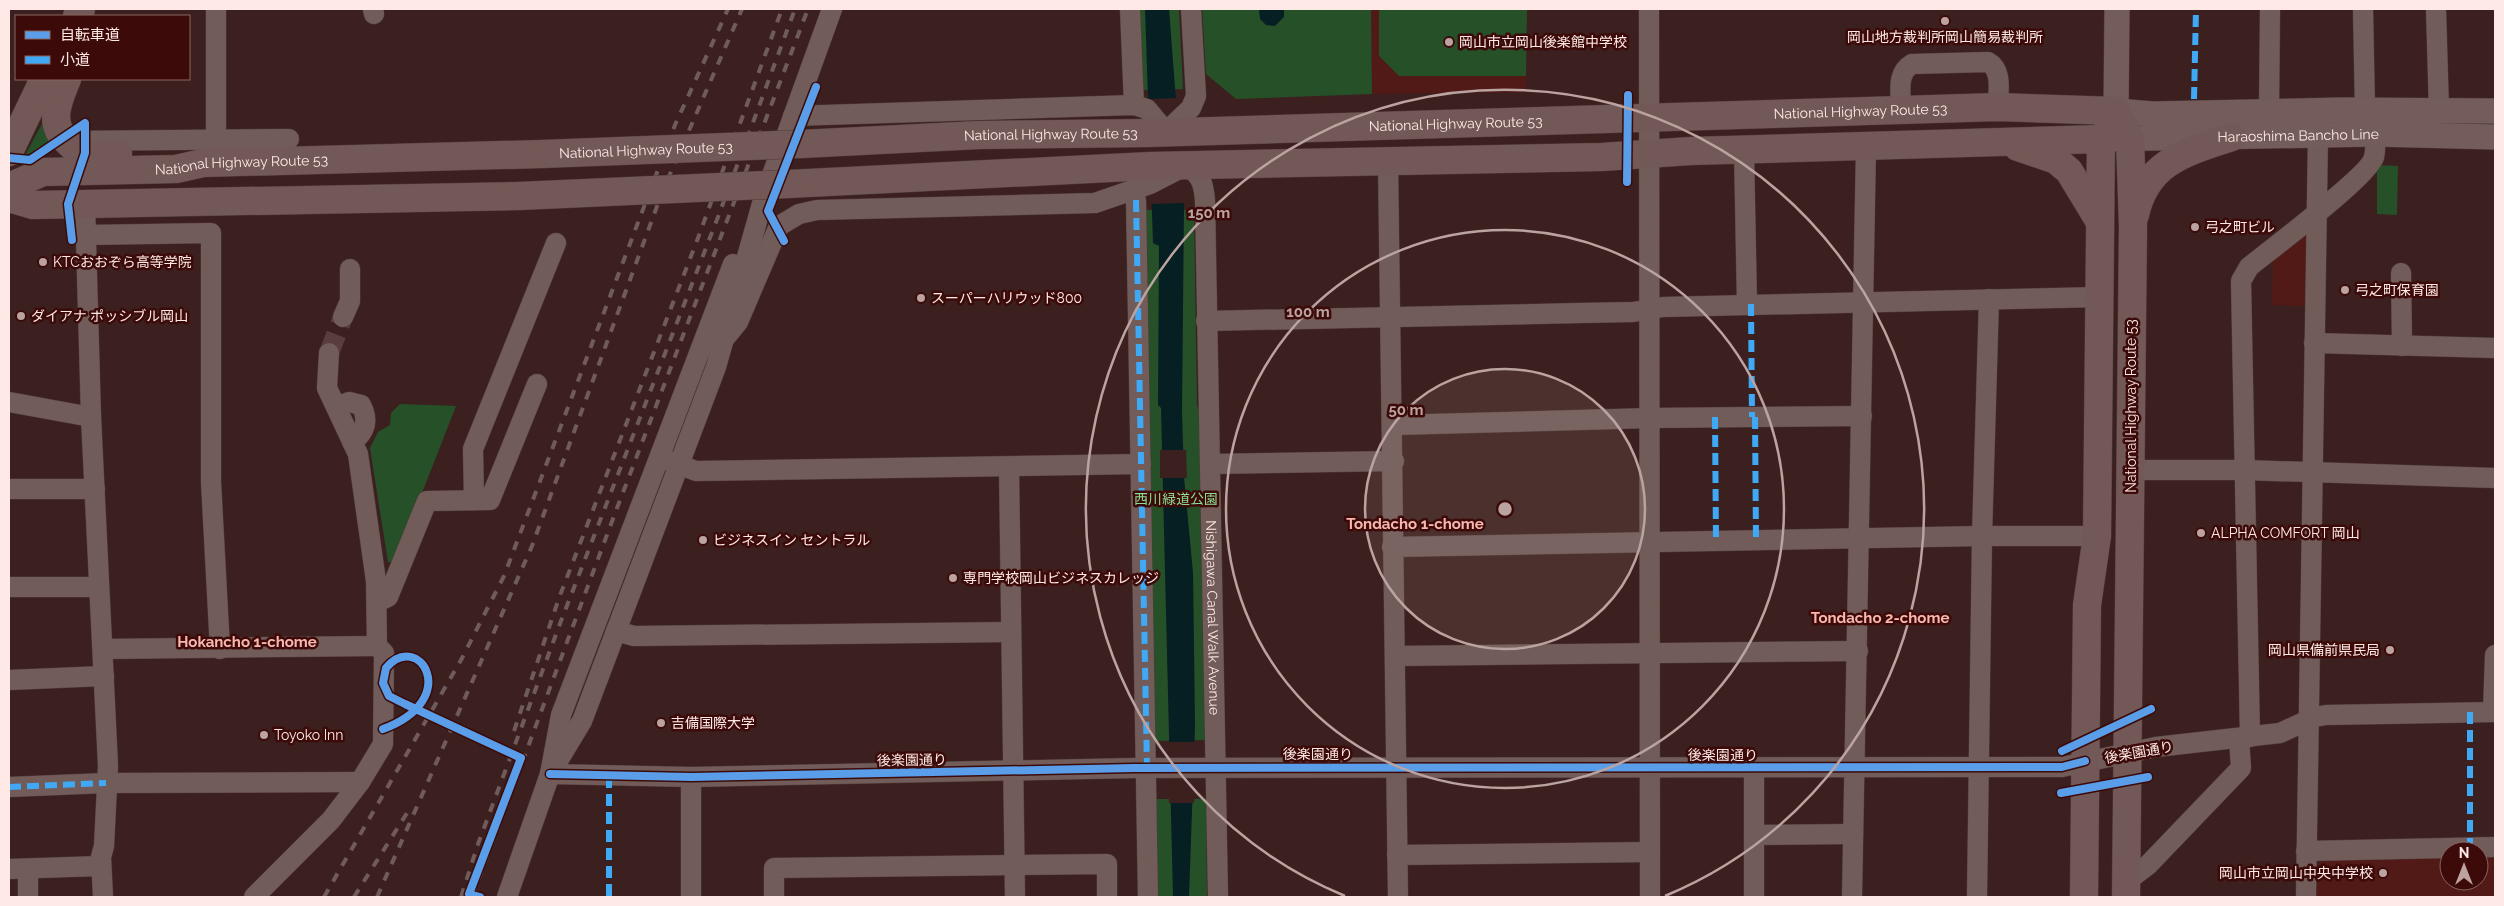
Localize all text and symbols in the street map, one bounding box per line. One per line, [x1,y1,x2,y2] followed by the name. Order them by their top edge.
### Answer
[15,15,190,80] legend
[1939,15,1951,27] marker: 岡山地方裁判所岡山簡易裁判所
[60,26,120,44] text: 自転車道
[1847,29,2043,45] place label: 岡山地方裁判所岡山簡易裁判所
[1459,34,1627,50] place label: 岡山市立岡山後楽館中学校
[1443,36,1455,48] marker: 岡山市立岡山後楽館中学校
[60,51,90,69] text: 小道
[1773,101,1948,122] street label: National Highway Route 53
[1369,113,1543,134] street label: National Highway Route 53
[963,125,1138,144] street label: National Highway Route 53
[2217,126,2379,145] street label: Haraoshima Bancho Line
[559,139,733,161] street label: National Highway Route 53
[155,152,328,177] street label: National Highway Route 53
[1188,204,1230,222] text: 150 m
[2205,219,2275,235] place label: 弓之町ビル
[2189,221,2201,233] marker: 弓之町ビル
[53,254,192,270] place label: KTCおおぞら高等学院
[37,256,49,268] marker: KTCおおぞら高等学院
[2355,282,2439,298] place label: 弓之町保育園
[2339,284,2351,296] marker: 弓之町保育園
[931,290,1082,306] place label: スーパーハリウッド800
[915,292,927,304] marker: スーパーハリウッド800
[1286,303,1330,321] text: 100 m
[31,308,188,324] place label: ダイアナ ポッシブル岡山
[15,310,27,322] marker: ダイアナ ポッシブル岡山
[2123,319,2139,493] street label: National Highway Route 53
[1388,401,1424,419] text: 50 m
[1134,491,1218,507] park label: 西川緑道公園
[1496,500,1514,518] centre of rings
[1346,515,1484,533] district label: Tondacho 1-chome
[1203,520,1223,715] street label: Nishigawa Canal Walk Avenue
[2211,525,2360,541] place label: ALPHA COMFORT 岡山
[2195,527,2207,539] marker: ALPHA COMFORT 岡山
[713,532,871,548] place label: ビジネスイン セントラル
[697,534,709,546] marker: ビジネスイン セントラル
[963,570,1159,586] place label: 専門学校岡山ビジネスカレッジ
[947,572,959,584] marker: 専門学校岡山ビジネスカレッジ
[1811,609,1949,627] district label: Tondacho 2-chome
[177,633,317,651] district label: Hokancho 1-chome
[2268,642,2380,658] place label: 岡山県備前県民局
[2384,644,2396,656] marker: 岡山県備前県民局
[671,715,755,731] place label: 吉備国際大学
[655,717,667,729] marker: 吉備国際大学
[274,727,343,743] place label: Toyoko Inn
[258,729,270,741] marker: Toyoko Inn
[2103,738,2175,766] street label: 後楽園通り
[1283,746,1353,762] street label: 後楽園通り
[1688,747,1758,763] street label: 後楽園通り
[877,751,947,769] street label: 後楽園通り
[2439,841,2489,891] north arrow
[2459,845,2469,861] text: N
[2219,865,2373,881] place label: 岡山市立岡山中央中学校
[2377,867,2389,879] marker: 岡山市立岡山中央中学校

